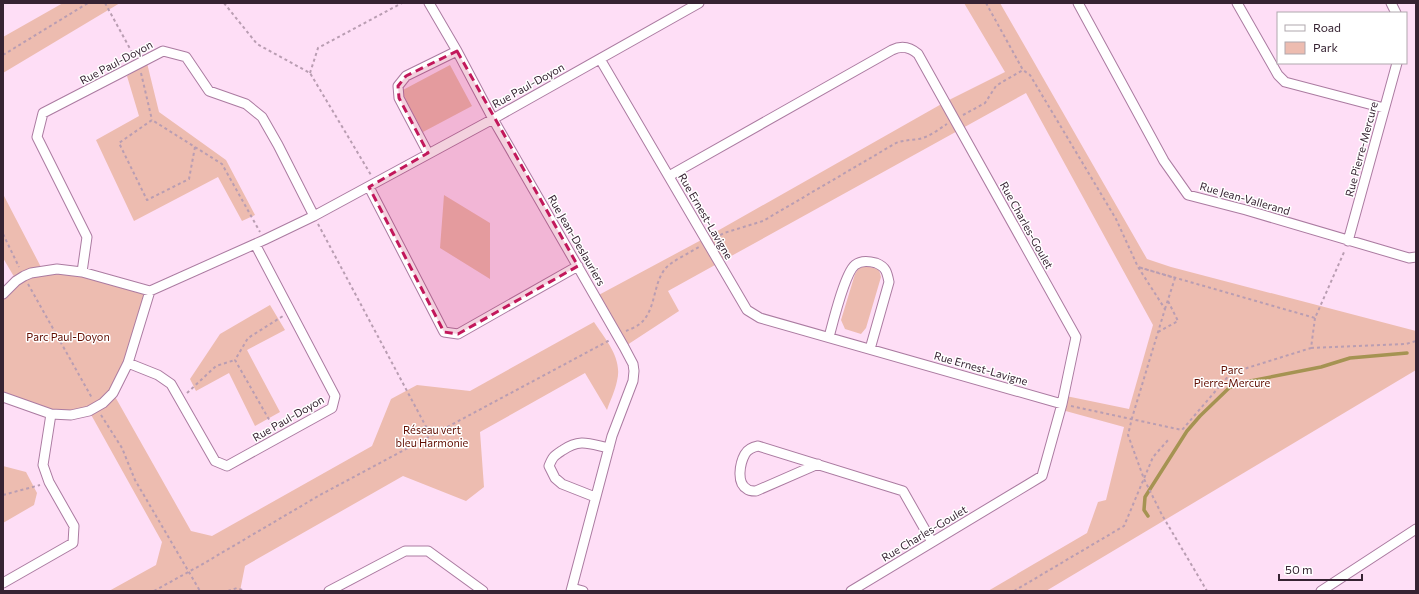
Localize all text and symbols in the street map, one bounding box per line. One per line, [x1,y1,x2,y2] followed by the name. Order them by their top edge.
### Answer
[1277,12,1407,64] legend
[1313,20,1341,34] text: Road
[77,37,155,87] street label: Rue Paul-Doyon
[1313,40,1339,54] text: Park
[490,60,566,110] street label: Rue Paul-Doyon
[1342,100,1380,198] street label: Rue Pierre-Mercure
[676,171,736,261] street label: Rue Ernest-Lavigne
[998,179,1057,271] street label: Rue Charles-Goulet
[1198,179,1292,218] street label: Rue Jean-Vallerand
[545,192,608,288] street label: Rue Jean-Deslauriers
[26,330,110,343] park label: Parc Paul-Doyon
[933,348,1030,388] street label: Rue Ernest-Lavigne
[1194,363,1271,389] park label: Parc Pierre-Mercure
[250,392,326,444] street label: Rue Paul-Doyon
[396,423,469,449] park label: Réseau vert bleu Harmonie
[879,502,970,564] street label: Rue Charles-Goulet
[1279,556,1362,582] scale bar
[1285,562,1313,576] text: 50 m

